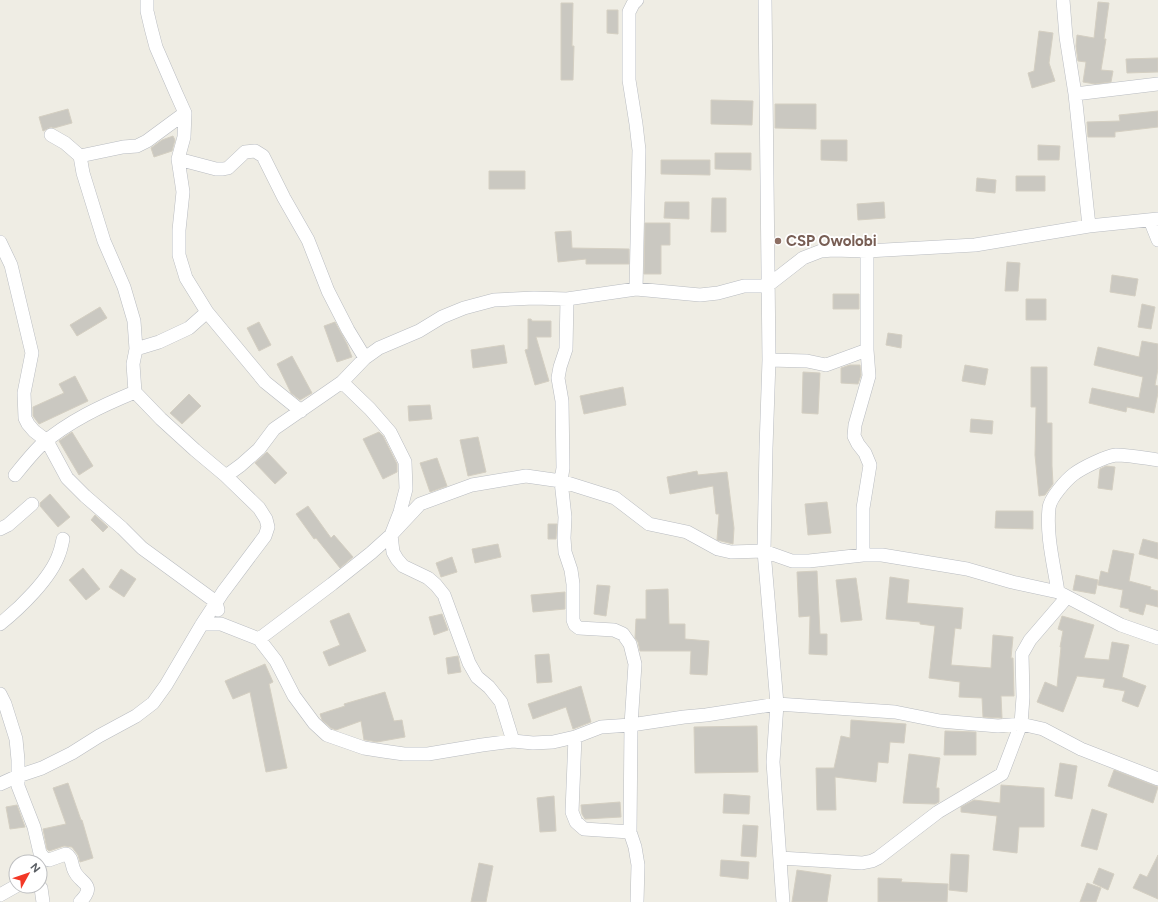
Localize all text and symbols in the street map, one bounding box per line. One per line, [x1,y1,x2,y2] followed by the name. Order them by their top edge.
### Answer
[786,232,877,250] place label: CSP Owolobi
[773,236,783,246] marker: CSP Owolobi
[8,854,48,894] north arrow
[28,860,43,875] text: N

